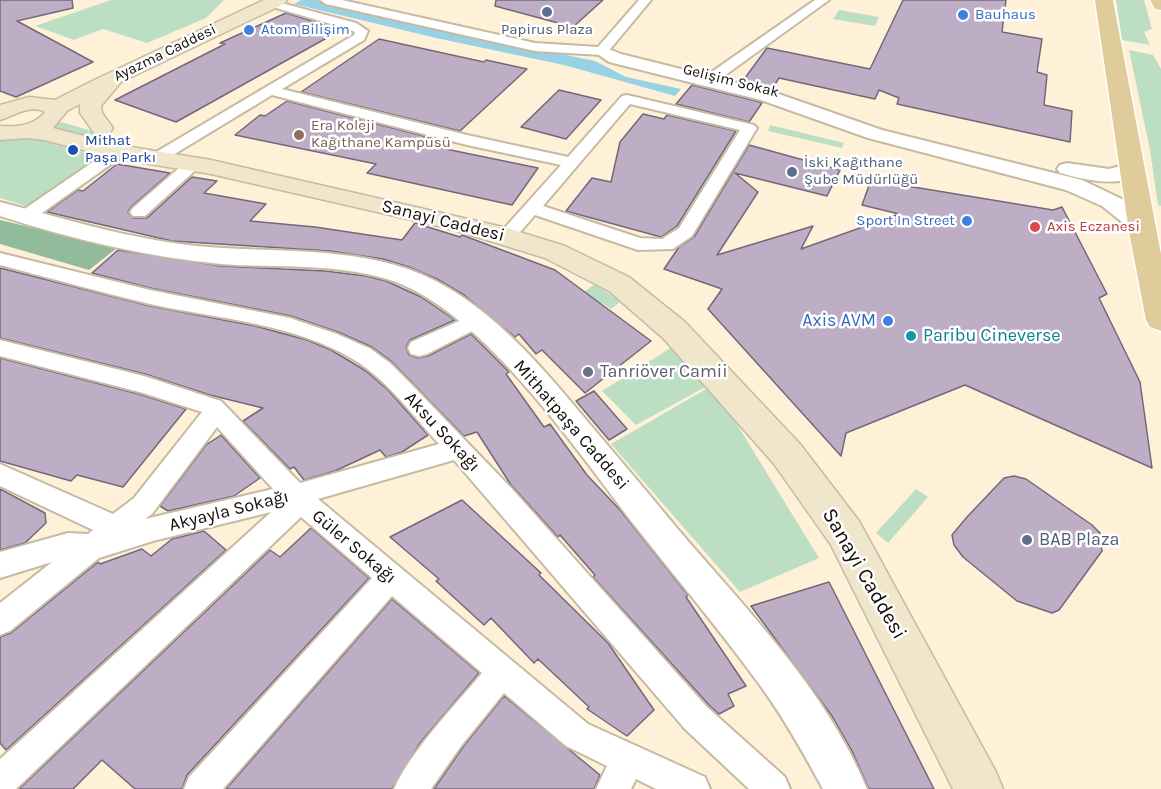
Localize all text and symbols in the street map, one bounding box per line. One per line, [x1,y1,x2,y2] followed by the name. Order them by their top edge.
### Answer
[540,5,554,19] marker: Papirus Plaza
[975,6,1036,24] place label: Bauhaus
[956,8,970,22] marker: Bauhaus
[111,20,219,86] street label: Ayazma Caddesi
[261,21,350,39] place label: Atom Bilişim
[501,21,593,39] place label: Papirus Plaza
[242,23,256,37] marker: Atom Bilişim
[681,60,781,102] street label: Gelişim Sokak
[311,117,451,152] place label: Era Koleji Kağıthane Kampüsü
[292,128,306,142] marker: Era Koleji Kağıthane Kampüsü
[85,132,156,167] place label: Mithat Paşa Parkı
[66,143,80,157] marker: Mithat Paşa Parkı
[804,154,918,189] place label: İski Kağıthane Şube Müdürlüğü
[785,165,799,179] marker: İski Kağıthane Şube Müdürlüğü
[379,195,507,247] street label: Sanayi Caddesi
[856,212,955,230] place label: Sport In Street
[960,214,974,228] marker: Sport In Street
[1047,218,1140,236] place label: Axis Eczanesi
[1028,220,1042,234] marker: Axis Eczanesi
[802,310,876,332] place label: Axis AVM
[881,314,895,328] marker: Axis AVM
[923,325,1061,347] place label: Paribu Cineverse
[904,329,918,343] marker: Paribu Cineverse
[509,356,633,494] street label: Mithatpaşa Caddesi
[600,361,728,383] place label: Tanriöver Camii
[581,365,595,379] marker: Tanriöver Camii
[400,388,484,476] street label: Aksu Sokağı
[167,486,291,536] street label: Akyayla Sokağı
[816,504,912,644] street label: Sanayi Caddesi
[307,505,401,589] street label: Güler Sokağı
[1039,529,1119,551] place label: BAB Plaza
[1020,533,1034,547] marker: BAB Plaza

